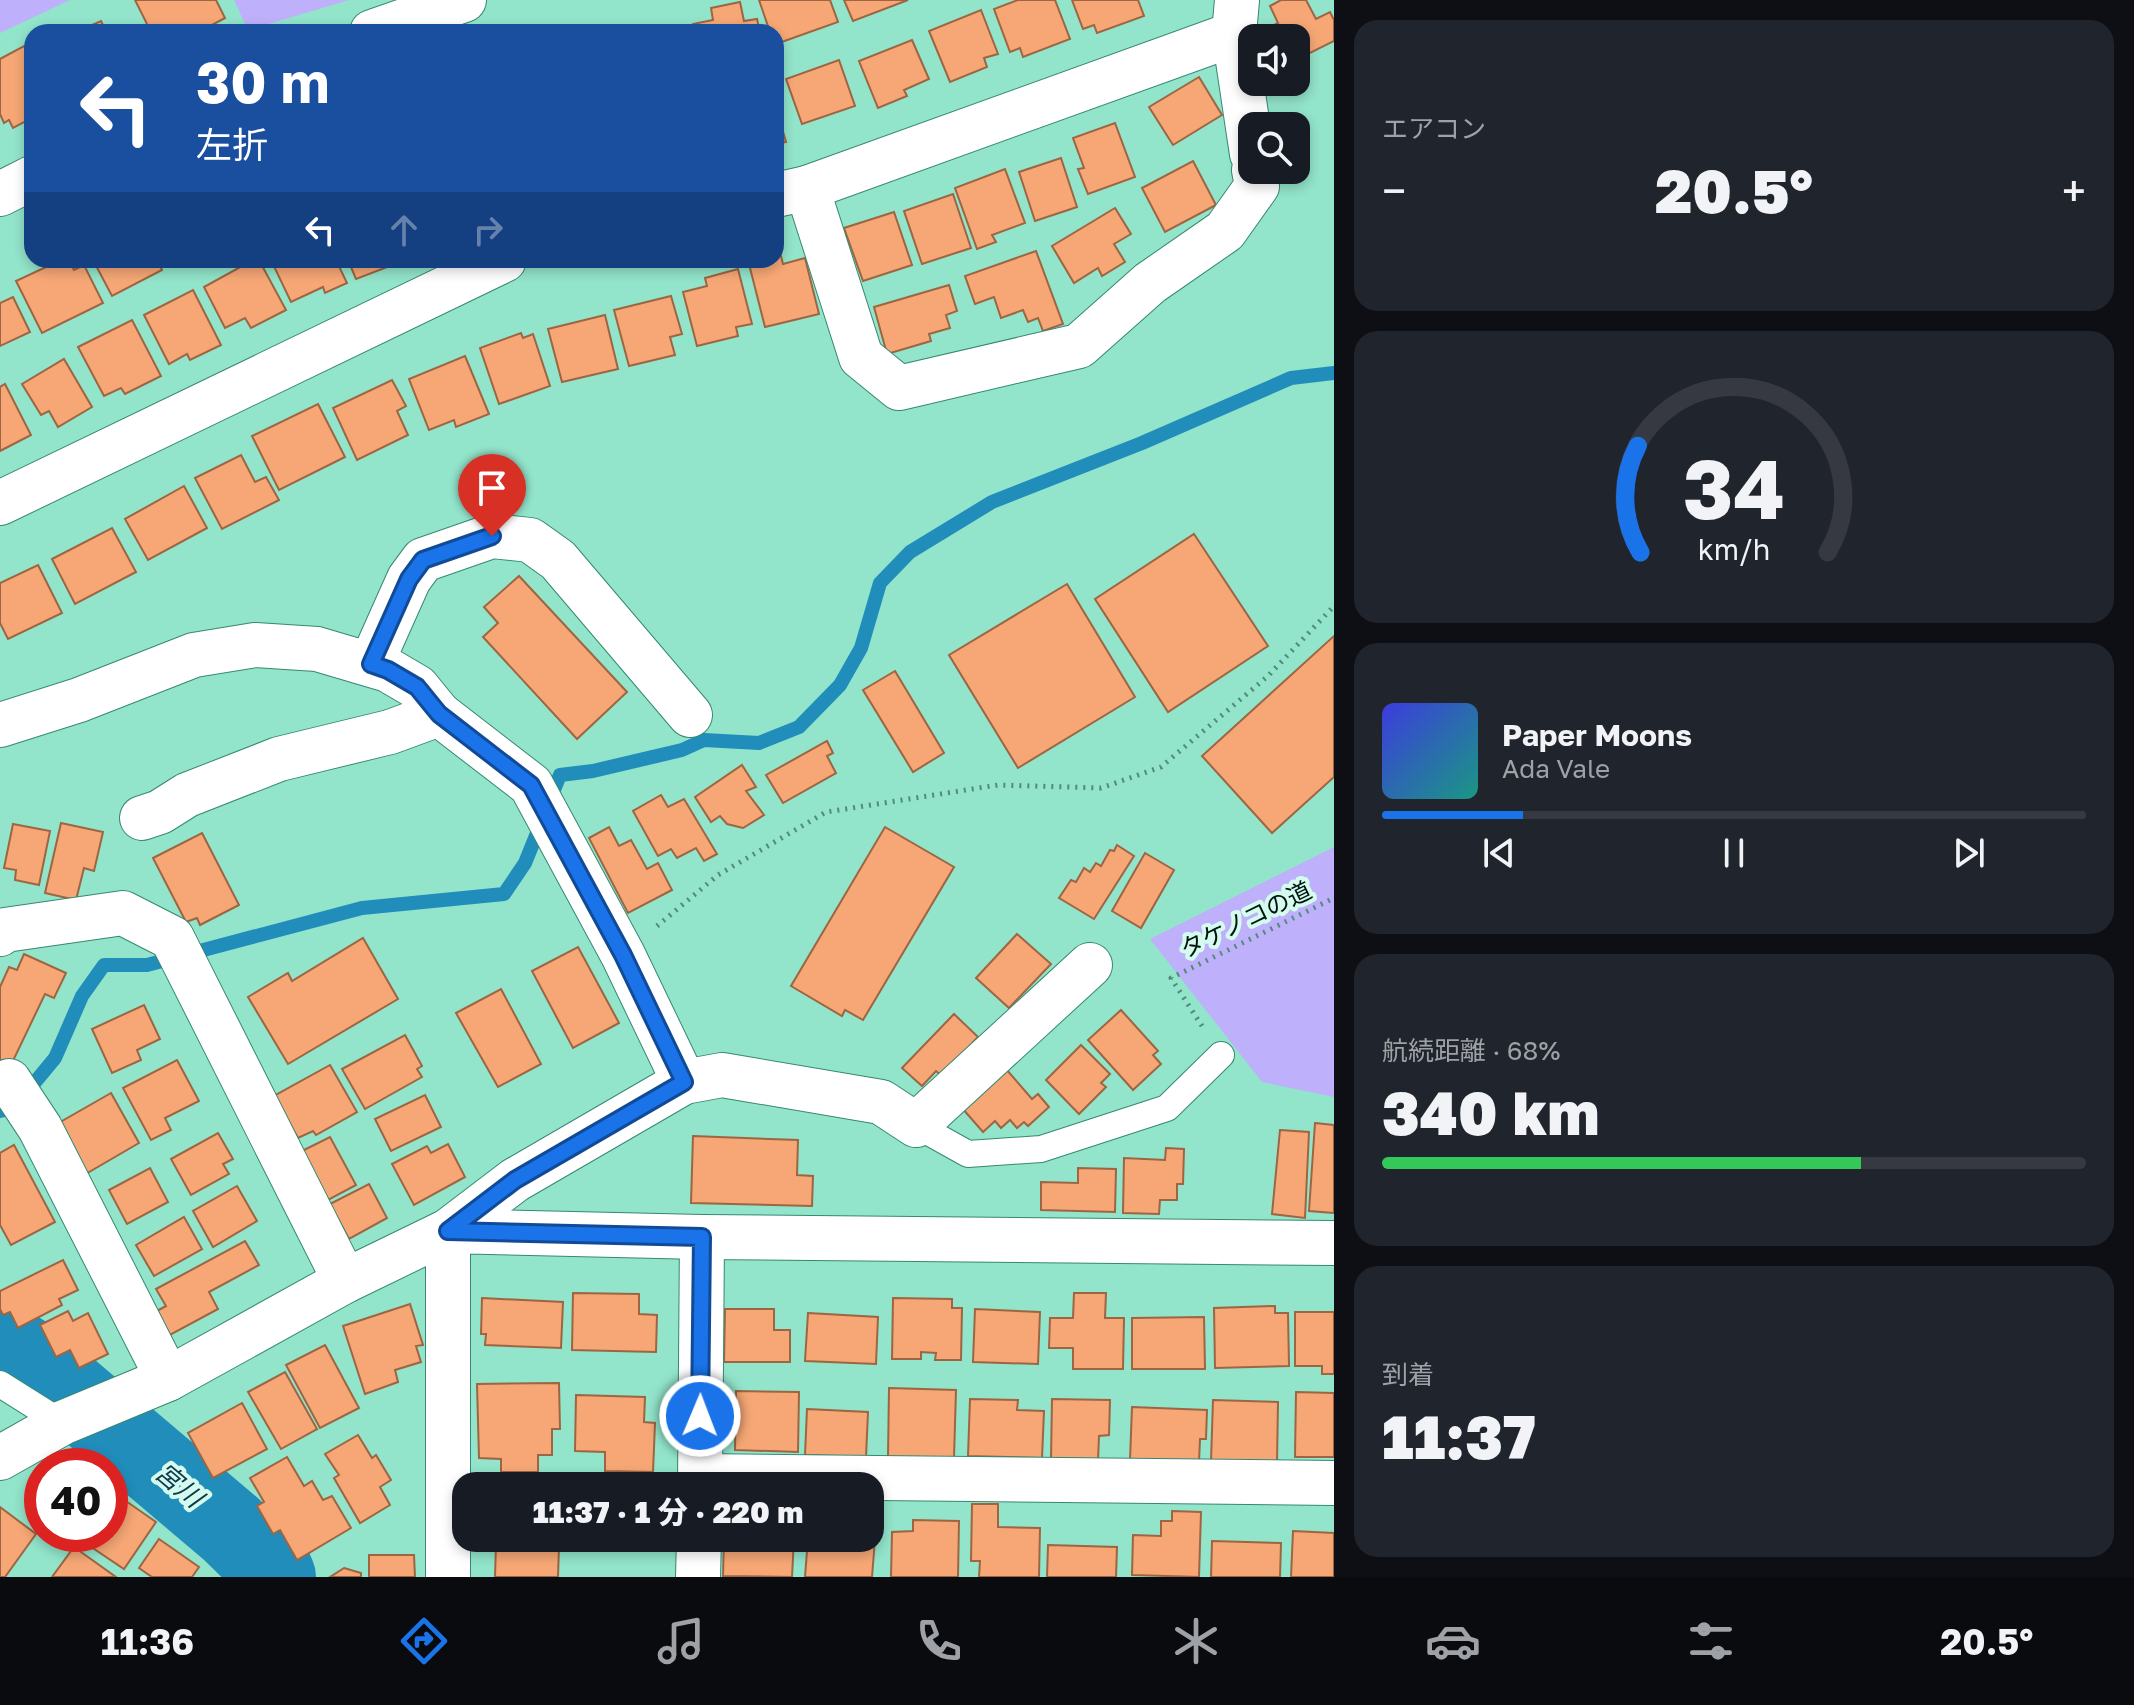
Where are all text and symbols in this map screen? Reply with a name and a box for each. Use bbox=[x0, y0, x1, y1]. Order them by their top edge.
map controls bbox=[1238, 24, 1310, 184]
button: sound bbox=[1238, 24, 1310, 96]
text: 30 m bbox=[196, 48, 330, 115]
icon: left bbox=[64, 56, 168, 160]
button: search bbox=[1238, 112, 1310, 184]
text: エアコン bbox=[1382, 113, 1486, 144]
text: 左折 bbox=[196, 123, 268, 166]
text: 20.5° bbox=[1655, 154, 1813, 226]
text: − bbox=[1382, 164, 1406, 217]
text: + bbox=[2062, 164, 2086, 217]
icon: left bbox=[298, 208, 342, 252]
icon: ahead bbox=[382, 208, 426, 252]
icon: right bbox=[466, 208, 510, 252]
text: 34 bbox=[1683, 437, 1785, 537]
pin bbox=[458, 454, 526, 536]
icon: arrive bbox=[470, 466, 514, 510]
text: km/h bbox=[1698, 532, 1770, 566]
text: Paper Moons bbox=[1502, 717, 1692, 753]
text: Ada Vale bbox=[1502, 753, 1610, 784]
icon: previous bbox=[1477, 831, 1521, 875]
icon: pause bbox=[1712, 831, 1756, 875]
icon: next bbox=[1947, 831, 1991, 875]
street label: タケノコの道 bbox=[1175, 874, 1316, 963]
text: 航続距離 · 68% bbox=[1382, 1035, 1560, 1066]
text: 340 km bbox=[1382, 1076, 1599, 1148]
text: 到着 bbox=[1382, 1359, 1434, 1390]
position arrow bbox=[658, 1374, 742, 1458]
text: 11:37 bbox=[1382, 1400, 1536, 1472]
speed limit sign: 40 bbox=[24, 1448, 128, 1552]
water label: 宮川 bbox=[149, 1456, 211, 1515]
text: 11:37 · 1 分 · 220 m bbox=[533, 1494, 803, 1530]
icon: directions bbox=[396, 1613, 452, 1669]
icon: music bbox=[653, 1613, 709, 1669]
icon: phone bbox=[911, 1613, 967, 1669]
icon: climate bbox=[1168, 1613, 1224, 1669]
icon: car bbox=[1425, 1613, 1481, 1669]
icon: filters bbox=[1683, 1613, 1739, 1669]
text: 11:36 bbox=[101, 1620, 194, 1663]
text: 20.5° bbox=[1940, 1620, 2033, 1663]

